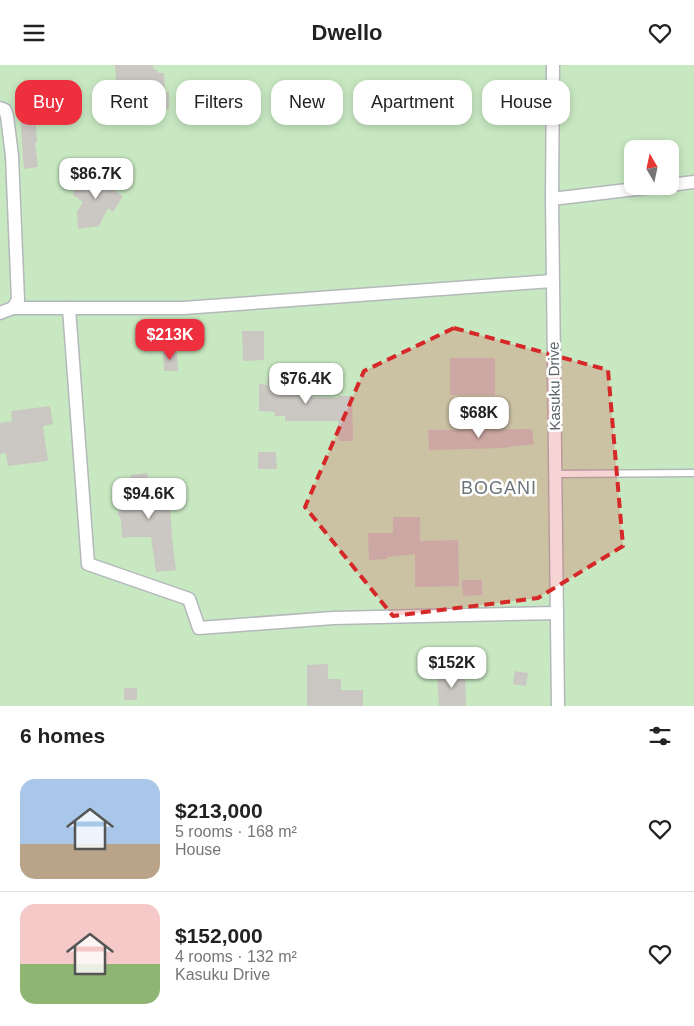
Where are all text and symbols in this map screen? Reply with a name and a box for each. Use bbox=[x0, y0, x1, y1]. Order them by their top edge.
icon: menu bbox=[20, 19, 48, 47]
icon: heart bbox=[646, 19, 674, 47]
text: Dwello bbox=[312, 20, 382, 45]
chip: Buy bbox=[15, 80, 82, 125]
chip: Rent bbox=[92, 80, 166, 125]
chip: Filters bbox=[176, 80, 261, 125]
chip: New bbox=[271, 80, 343, 125]
chip: Apartment bbox=[353, 80, 472, 125]
chip: House bbox=[482, 80, 570, 125]
north arrow bbox=[624, 140, 679, 195]
map controls bbox=[624, 140, 679, 195]
pin: $86.7K bbox=[55, 157, 137, 200]
text: $86.7K bbox=[70, 165, 122, 182]
pin: $213K bbox=[135, 319, 205, 361]
text: $213K bbox=[146, 326, 194, 343]
street label: Kasuku Drive bbox=[545, 341, 563, 431]
pin: $76.4K bbox=[265, 363, 347, 405]
text: $76.4K bbox=[280, 370, 332, 387]
pin: $68K bbox=[449, 397, 509, 439]
text: $68K bbox=[460, 404, 498, 421]
pin: $94.6K bbox=[108, 477, 190, 520]
district label: BOGANI bbox=[461, 478, 537, 498]
text: $94.6K bbox=[123, 485, 175, 502]
pin: $152K bbox=[417, 647, 487, 689]
text: $152K bbox=[428, 654, 476, 671]
icon: filters bbox=[646, 722, 674, 750]
text: 6 homes bbox=[20, 724, 105, 747]
icon: home bbox=[60, 799, 120, 859]
text: $213,000 bbox=[175, 799, 263, 822]
icon: heart bbox=[646, 815, 674, 843]
text: 5 rooms · 168 m² bbox=[175, 823, 297, 840]
text: House bbox=[175, 841, 221, 858]
icon: home bbox=[60, 924, 120, 984]
text: $152,000 bbox=[175, 924, 263, 947]
icon: heart bbox=[646, 940, 674, 968]
text: 4 rooms · 132 m² bbox=[175, 948, 297, 965]
text: Kasuku Drive bbox=[175, 966, 270, 983]

